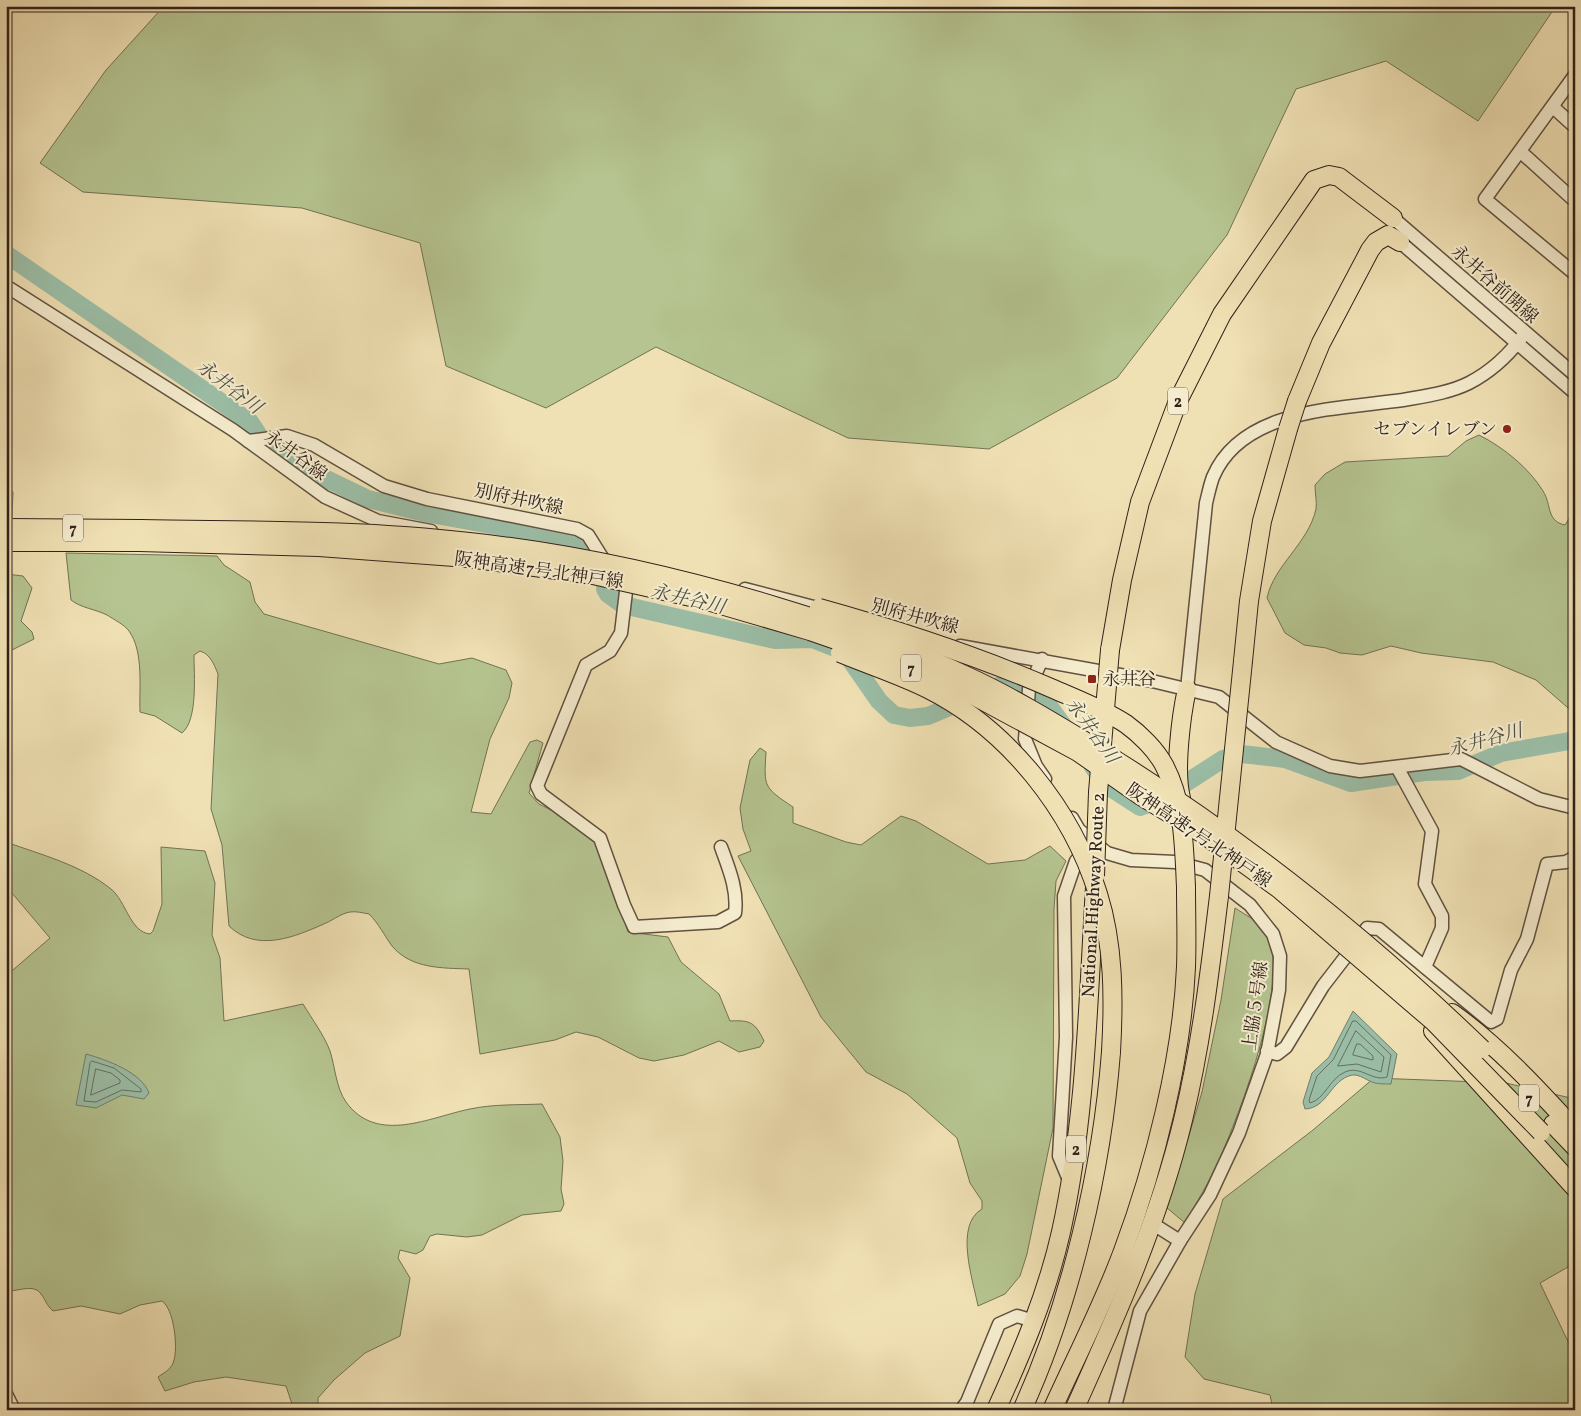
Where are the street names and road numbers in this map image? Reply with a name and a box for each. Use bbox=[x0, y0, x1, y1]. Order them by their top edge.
street label: 永井谷前開線 bbox=[1445, 240, 1543, 330]
road number: 2 bbox=[1168, 388, 1188, 414]
street label: 永井谷線 bbox=[259, 425, 332, 487]
street label: 別府井吹線 bbox=[472, 479, 565, 522]
road number: 7 bbox=[63, 514, 83, 542]
street label: 阪神高速7号北神戸線 bbox=[453, 547, 625, 596]
street label: 別府井吹線 bbox=[868, 594, 961, 641]
road number: 7 bbox=[901, 654, 921, 681]
street label: 阪神高速7号北神戸線 bbox=[1120, 778, 1276, 894]
street label: National Highway Route 2 bbox=[1077, 792, 1112, 998]
street label: 上脇５号線 bbox=[1238, 960, 1275, 1053]
road number: 7 bbox=[1519, 1084, 1539, 1112]
road number: 2 bbox=[1066, 1136, 1086, 1162]

